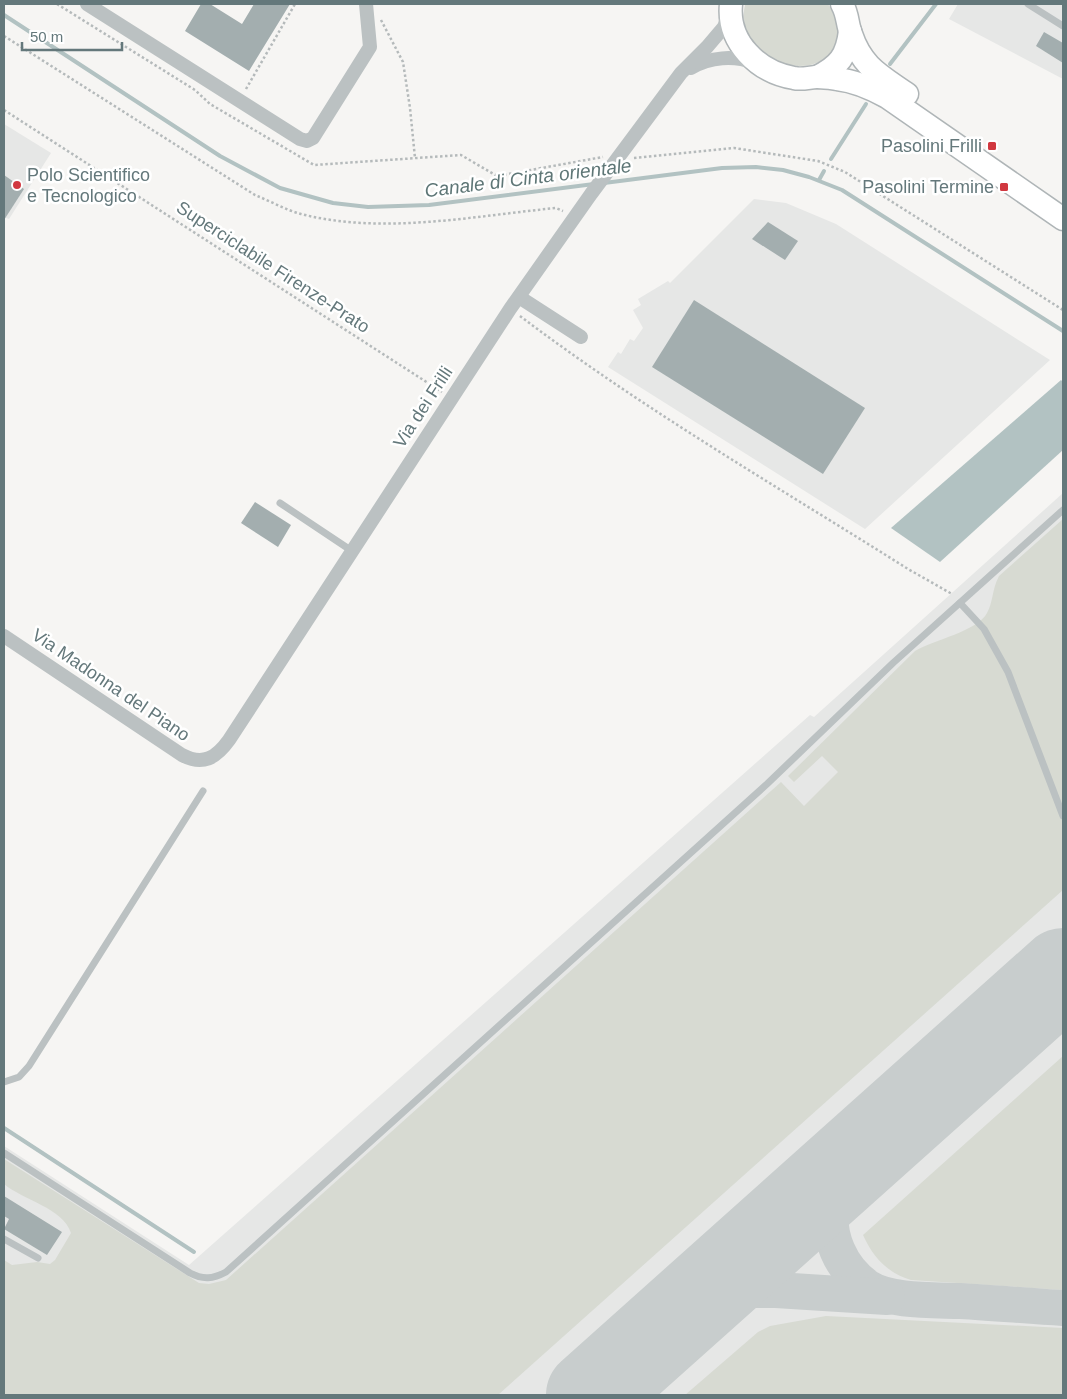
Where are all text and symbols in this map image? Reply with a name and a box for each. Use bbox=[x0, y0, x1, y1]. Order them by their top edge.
scale bar bbox=[22, 20, 122, 52]
text: 50 m bbox=[30, 28, 63, 45]
place label: Pasolini Frilli bbox=[881, 136, 982, 156]
marker: Pasolini Frilli bbox=[986, 140, 998, 152]
water label: Canale di Cinta orientale bbox=[423, 155, 633, 201]
place label: Polo Scientifico e Tecnologico bbox=[27, 165, 150, 206]
place label: Pasolini Termine bbox=[862, 177, 994, 197]
marker: Polo Scientifico e Tecnologico bbox=[11, 179, 23, 191]
marker: Pasolini Termine bbox=[998, 181, 1010, 193]
street label: Superciclabile Firenze-Prato bbox=[173, 197, 373, 337]
street label: Via dei Frilli bbox=[389, 363, 457, 451]
street label: Via Madonna del Piano bbox=[28, 625, 194, 745]

